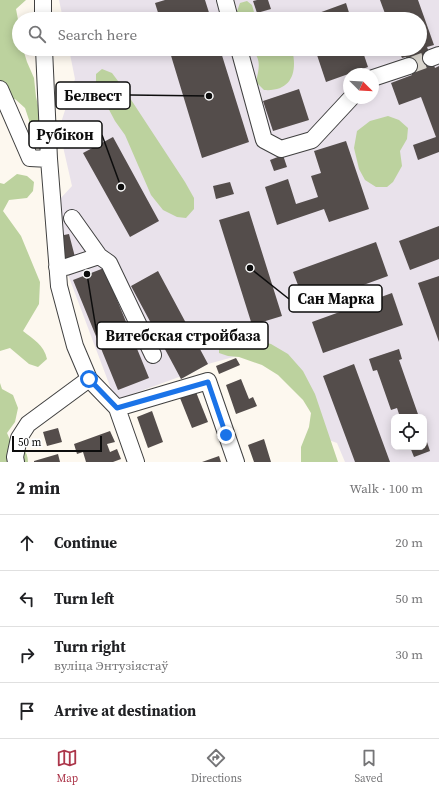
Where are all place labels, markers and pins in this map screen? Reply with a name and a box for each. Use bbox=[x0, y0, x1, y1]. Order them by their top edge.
callout: Белвест bbox=[56, 82, 130, 109]
callout: Рубікон bbox=[29, 121, 102, 148]
callout: Сан Марка bbox=[289, 285, 382, 312]
callout: Витебская стройбаза bbox=[97, 322, 268, 349]

